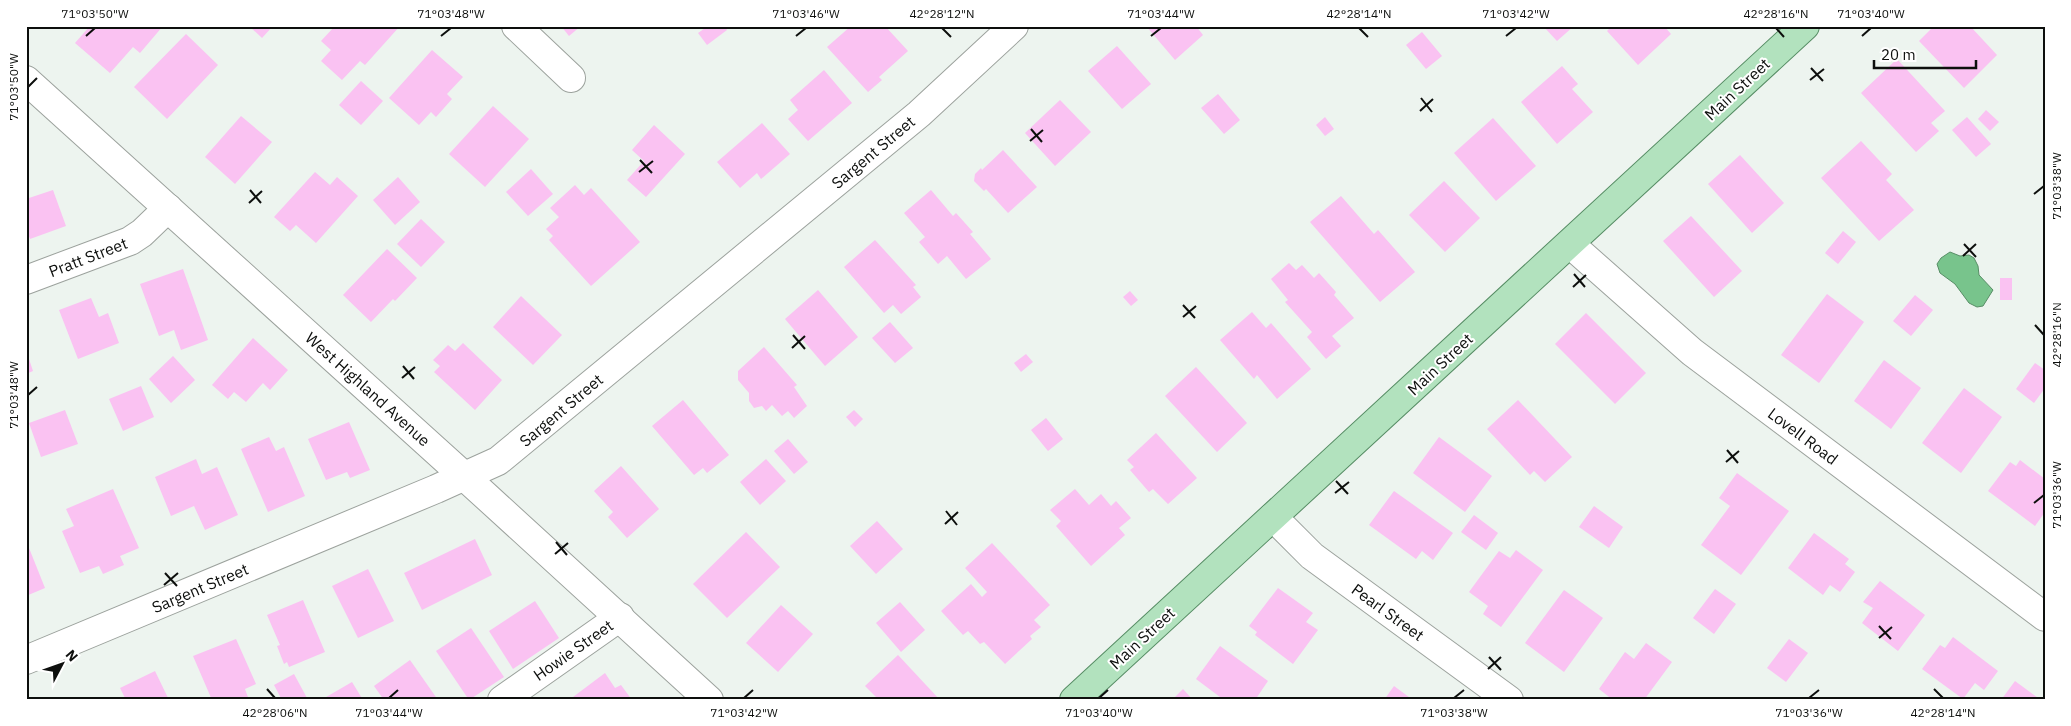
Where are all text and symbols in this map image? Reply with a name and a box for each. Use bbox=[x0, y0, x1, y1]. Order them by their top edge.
text: 71°03'50"W bbox=[61, 6, 129, 21]
text: 71°03'48"W bbox=[417, 6, 485, 21]
text: 71°03'46"W bbox=[772, 6, 840, 21]
text: 42°28'12"N bbox=[909, 6, 975, 21]
text: 71°03'44"W bbox=[1127, 6, 1195, 21]
text: 42°28'14"N bbox=[1326, 6, 1392, 21]
text: 71°03'42"W bbox=[1482, 6, 1550, 21]
text: 42°28'16"N bbox=[1743, 6, 1809, 21]
text: 71°03'40"W bbox=[1837, 6, 1905, 21]
scale bar bbox=[1874, 38, 1976, 70]
text: 20 m bbox=[1881, 45, 1916, 64]
text: 71°03'50"W bbox=[6, 53, 21, 121]
street label: Main Street bbox=[1700, 54, 1774, 124]
street label: Sargent Street bbox=[827, 111, 919, 193]
text: 71°03'38"W bbox=[2049, 152, 2064, 220]
street label: Pratt Street bbox=[46, 233, 130, 281]
text: 42°28'16"N bbox=[2049, 302, 2064, 368]
street label: West Highland Avenue bbox=[301, 328, 435, 451]
street label: Main Street bbox=[1403, 329, 1477, 399]
text: 71°03'48"W bbox=[6, 361, 21, 429]
street label: Sargent Street bbox=[515, 369, 607, 451]
street label: Lovell Road bbox=[1764, 403, 1842, 469]
text: 71°03'36"W bbox=[2049, 461, 2064, 529]
street label: Sargent Street bbox=[149, 559, 251, 617]
street label: Pearl Street bbox=[1348, 579, 1428, 645]
street label: Main Street bbox=[1105, 603, 1179, 673]
street label: Howie Street bbox=[529, 615, 617, 685]
north arrow bbox=[38, 638, 88, 688]
text: N bbox=[62, 646, 82, 665]
text: 42°28'06"N bbox=[242, 705, 308, 720]
text: 71°03'44"W bbox=[355, 705, 423, 720]
text: 71°03'42"W bbox=[710, 705, 778, 720]
text: 71°03'40"W bbox=[1065, 705, 1133, 720]
text: 71°03'38"W bbox=[1420, 705, 1488, 720]
text: 71°03'36"W bbox=[1775, 705, 1843, 720]
text: 42°28'14"N bbox=[1910, 705, 1976, 720]

